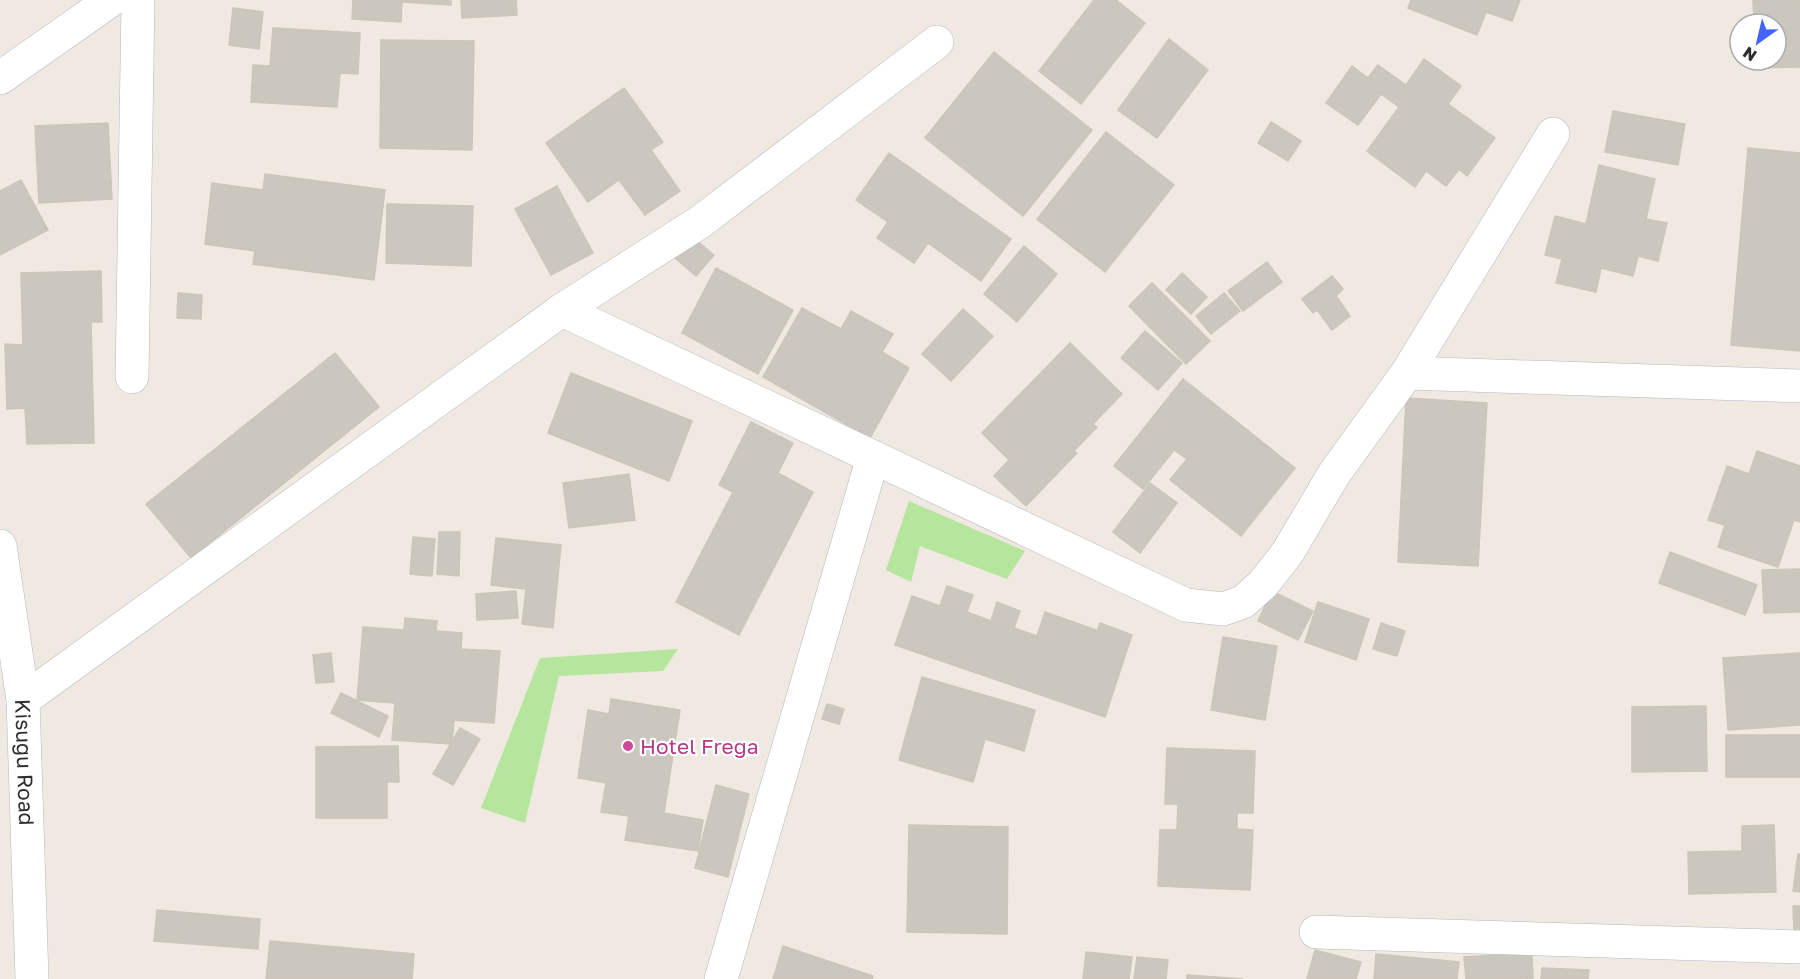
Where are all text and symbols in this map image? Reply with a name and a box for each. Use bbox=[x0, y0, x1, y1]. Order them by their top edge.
north arrow bbox=[1728, 12, 1788, 72]
text: N bbox=[1739, 43, 1760, 66]
street label: Kisugu Road bbox=[10, 699, 40, 826]
place label: Hotel Frega bbox=[640, 733, 759, 759]
marker: Hotel Frega bbox=[621, 739, 635, 753]

